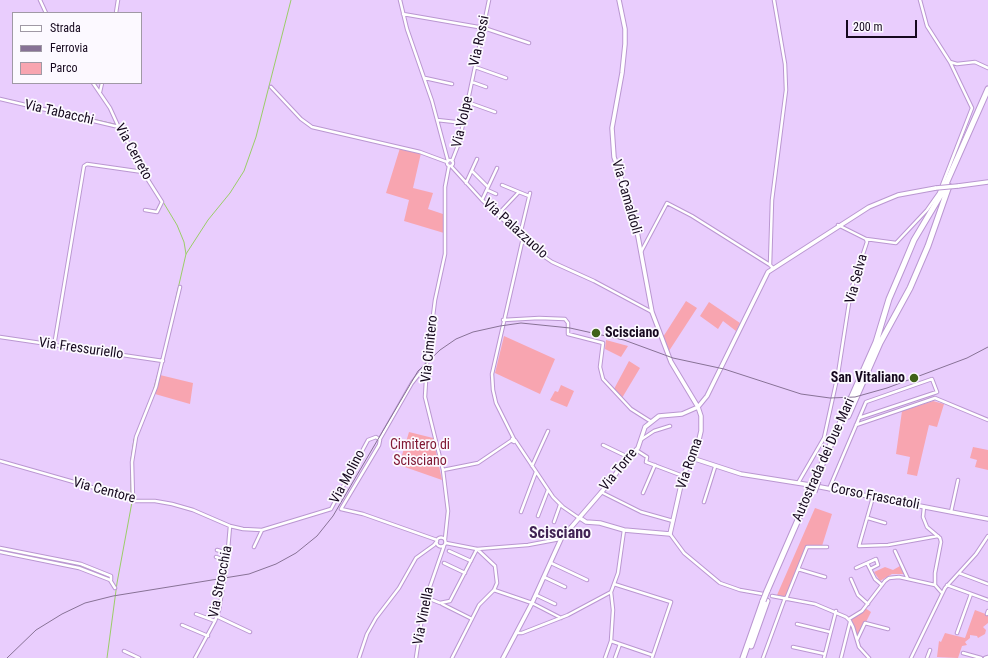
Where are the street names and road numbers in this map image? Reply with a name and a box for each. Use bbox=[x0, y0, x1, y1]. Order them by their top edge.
street label: Via Rossi bbox=[466, 14, 494, 68]
street label: Via Volpe bbox=[449, 95, 477, 149]
street label: Via Tabacchi bbox=[23, 97, 95, 129]
street label: Via Cerreto bbox=[111, 121, 155, 183]
street label: Via Camaldoli bbox=[607, 158, 645, 236]
street label: Via Palazzuolo bbox=[479, 195, 551, 263]
street label: Via Selva bbox=[842, 252, 872, 306]
street label: Via Cimitero bbox=[418, 314, 442, 384]
street label: Via Fressuriello bbox=[38, 335, 124, 363]
street label: Autostrada dei Due Mari bbox=[789, 396, 859, 524]
street label: Via Roma bbox=[673, 436, 707, 492]
street label: Via Torre bbox=[597, 445, 641, 495]
street label: Via Molino bbox=[327, 447, 369, 507]
street label: Via Centore bbox=[71, 475, 137, 507]
street label: Corso Frascatoli bbox=[829, 480, 921, 514]
street label: Via Strocchia bbox=[206, 544, 236, 620]
street label: Via Vinella bbox=[410, 586, 438, 646]

